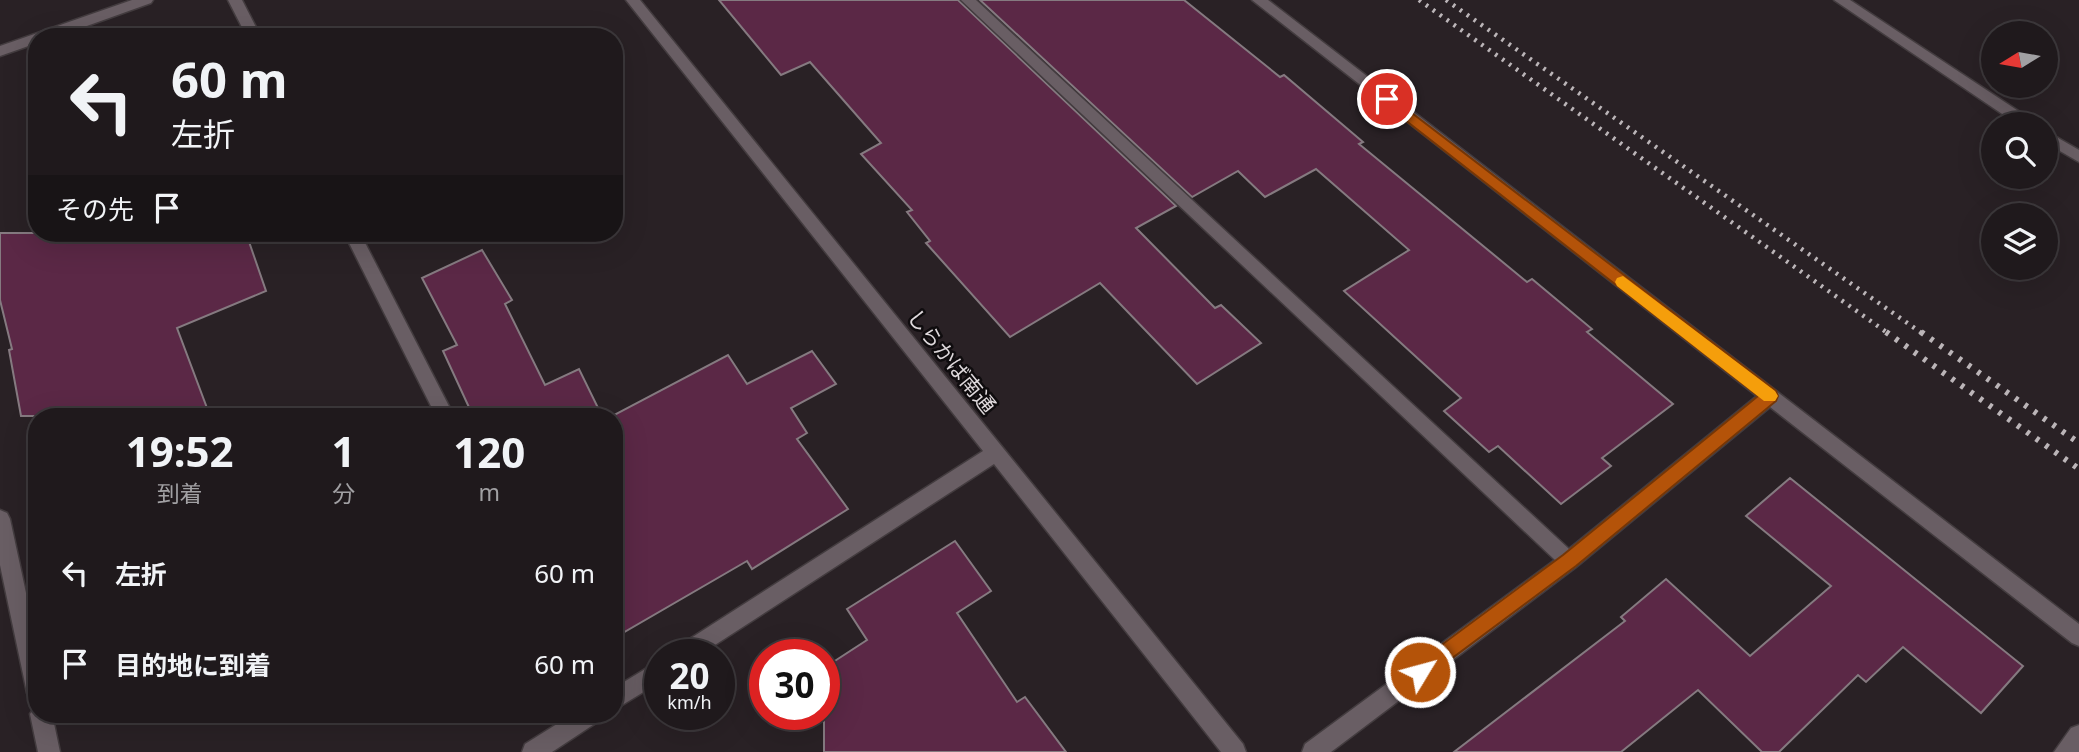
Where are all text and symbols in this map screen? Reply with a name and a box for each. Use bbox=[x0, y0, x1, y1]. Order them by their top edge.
north arrow bbox=[1981, 21, 2058, 98]
map controls bbox=[1981, 21, 2058, 280]
text: 60 m bbox=[171, 46, 288, 112]
icon: left bbox=[56, 56, 147, 147]
pin bbox=[1357, 69, 1417, 129]
icon: arrive bbox=[1368, 80, 1406, 118]
text: 左折 bbox=[171, 112, 235, 155]
button: search bbox=[1981, 112, 2058, 189]
icon: arrive bbox=[148, 189, 186, 227]
text: その先 bbox=[56, 191, 134, 227]
button: layers bbox=[1981, 203, 2058, 280]
street label: しらかば南通 bbox=[901, 303, 1003, 419]
text: 19:52 bbox=[126, 422, 234, 479]
text: 1 bbox=[331, 422, 355, 479]
text: 120 bbox=[453, 423, 525, 480]
text: m bbox=[478, 476, 500, 508]
text: 到着 bbox=[157, 477, 203, 509]
text: 分 bbox=[332, 477, 355, 509]
icon: left bbox=[56, 554, 94, 592]
text: 60 m bbox=[534, 555, 595, 591]
text: 左折 bbox=[115, 556, 167, 592]
position arrow bbox=[1383, 635, 1457, 709]
speed limit sign: 30 bbox=[749, 639, 840, 730]
icon: arrive bbox=[56, 645, 94, 683]
text: 60 m bbox=[534, 646, 595, 682]
text: 目的地に到着 bbox=[115, 647, 271, 683]
text: 20 bbox=[669, 652, 710, 699]
text: km/h bbox=[667, 690, 712, 714]

